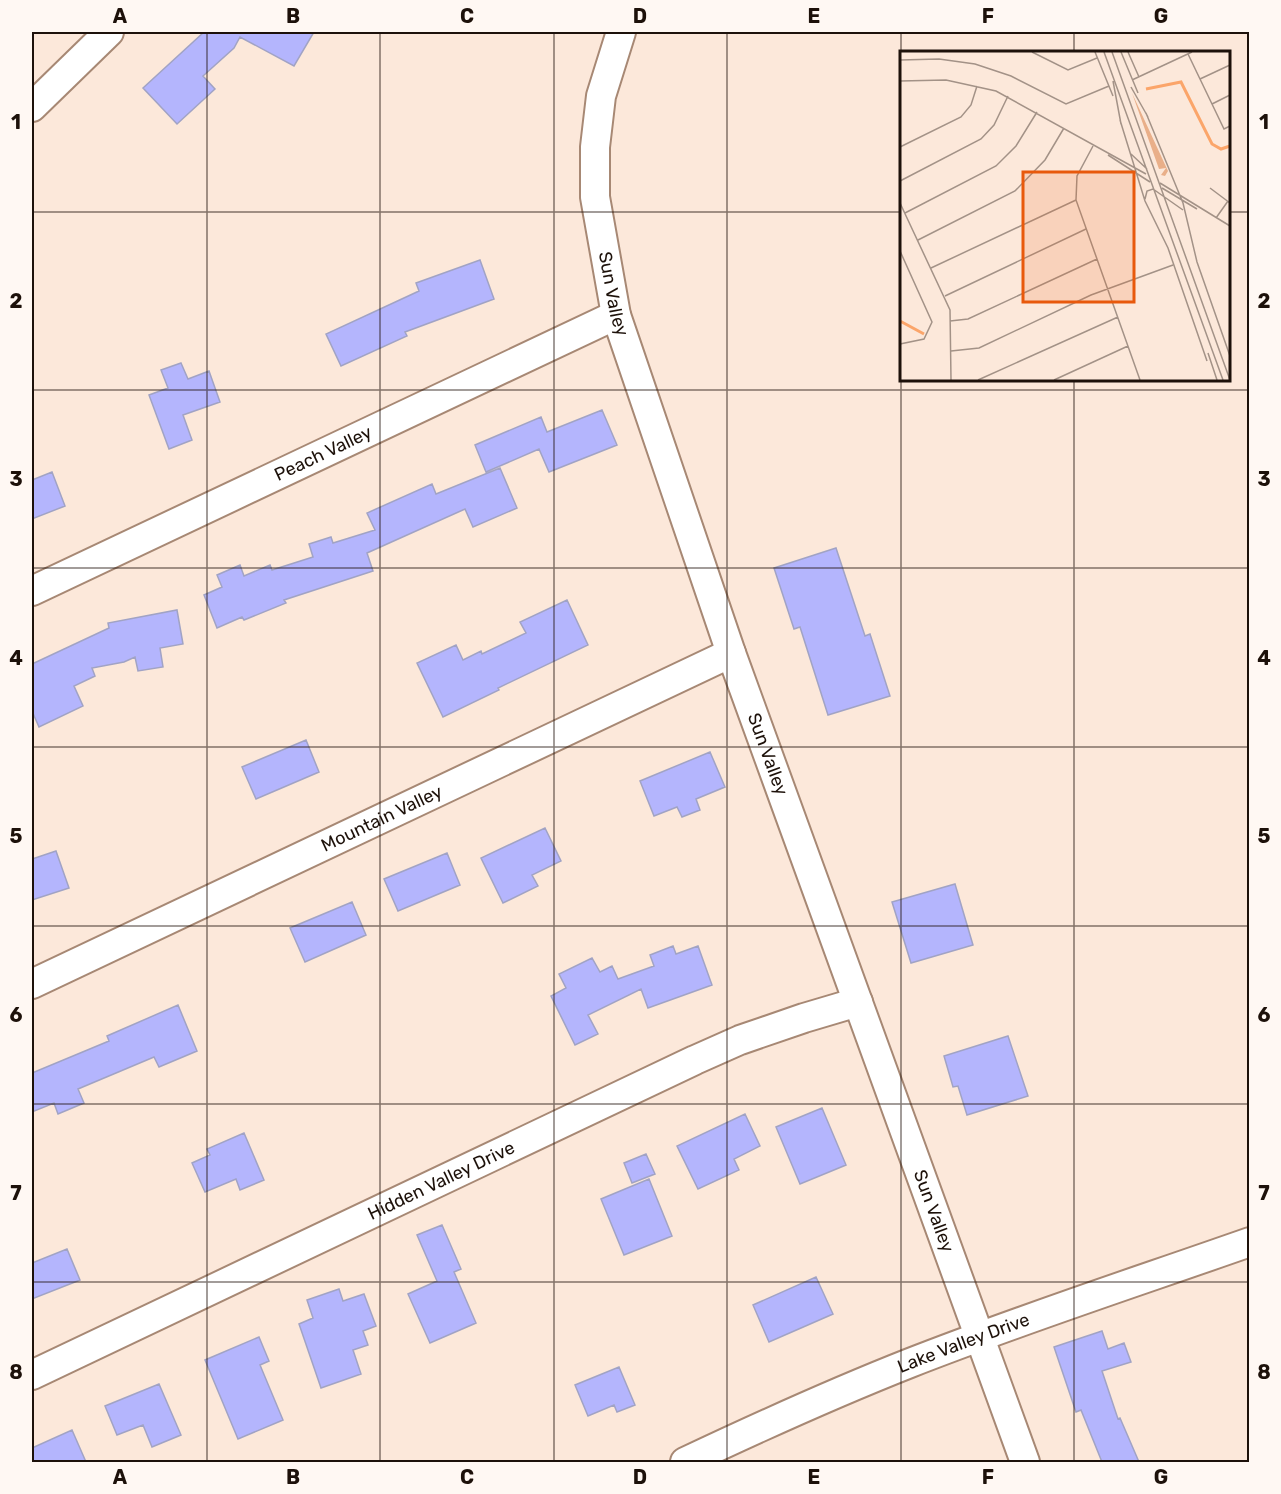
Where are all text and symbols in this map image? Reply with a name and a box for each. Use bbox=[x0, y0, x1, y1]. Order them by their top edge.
text: A bbox=[113, 4, 128, 28]
text: B bbox=[286, 4, 300, 28]
text: C bbox=[460, 4, 474, 28]
text: D bbox=[633, 4, 647, 28]
text: E bbox=[808, 4, 820, 28]
text: F bbox=[982, 4, 994, 28]
text: G bbox=[1154, 4, 1168, 28]
inset map bbox=[900, 51, 1230, 381]
text: 1 bbox=[11, 110, 21, 134]
text: 1 bbox=[1259, 110, 1269, 134]
street label: Sun Valley bbox=[594, 250, 633, 339]
text: 2 bbox=[10, 289, 23, 313]
text: 2 bbox=[1258, 289, 1271, 313]
street label: Peach Valley bbox=[271, 421, 376, 486]
text: 3 bbox=[9, 467, 23, 491]
text: 3 bbox=[1257, 467, 1271, 491]
text: 4 bbox=[9, 646, 23, 670]
text: 4 bbox=[1257, 646, 1271, 670]
street label: Sun Valley bbox=[743, 710, 793, 798]
street label: Mountain Valley bbox=[318, 780, 446, 856]
text: 5 bbox=[10, 824, 23, 848]
text: 5 bbox=[1258, 824, 1271, 848]
text: 6 bbox=[9, 1003, 23, 1027]
text: 6 bbox=[1257, 1003, 1271, 1027]
street label: Hidden Valley Drive bbox=[364, 1136, 518, 1225]
street label: Sun Valley bbox=[909, 1167, 959, 1255]
text: 7 bbox=[10, 1181, 22, 1205]
text: 7 bbox=[1258, 1181, 1270, 1205]
street label: Lake Valley Drive bbox=[894, 1308, 1033, 1378]
text: 8 bbox=[9, 1360, 23, 1384]
text: 8 bbox=[1257, 1360, 1271, 1384]
text: A bbox=[113, 1465, 128, 1489]
text: B bbox=[286, 1465, 300, 1489]
text: C bbox=[460, 1465, 474, 1489]
text: D bbox=[633, 1465, 647, 1489]
text: E bbox=[808, 1465, 820, 1489]
text: F bbox=[982, 1465, 994, 1489]
text: G bbox=[1154, 1465, 1168, 1489]

